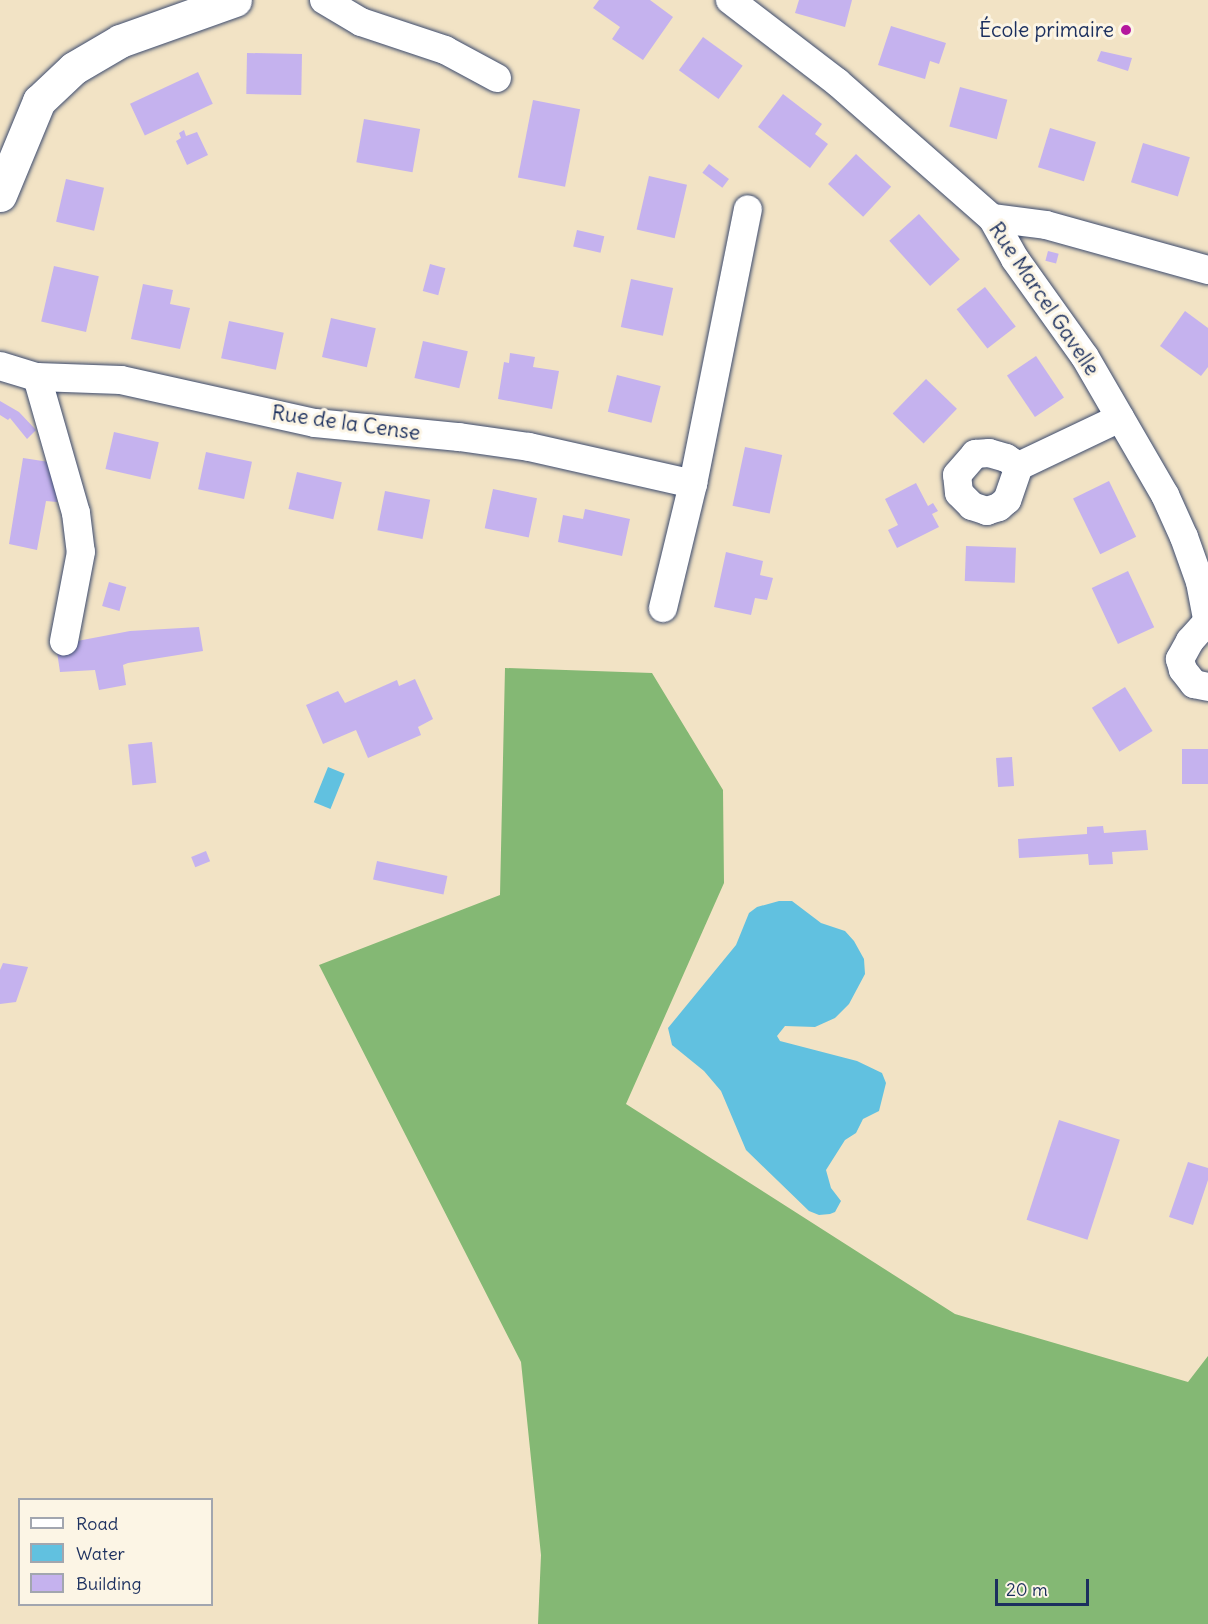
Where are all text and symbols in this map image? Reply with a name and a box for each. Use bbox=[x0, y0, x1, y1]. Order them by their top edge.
place label: École primaire bbox=[979, 17, 1114, 43]
marker: École primaire bbox=[1119, 23, 1133, 37]
street label: Rue Marcel Gavelle bbox=[983, 217, 1105, 381]
street label: Rue de la Cense bbox=[270, 400, 422, 446]
legend bbox=[18, 1498, 213, 1606]
text: Road bbox=[76, 1512, 118, 1535]
text: Water bbox=[76, 1542, 125, 1565]
scale bar bbox=[998, 1567, 1092, 1605]
text: Building bbox=[76, 1572, 141, 1595]
text: 20 m bbox=[1006, 1578, 1048, 1601]

